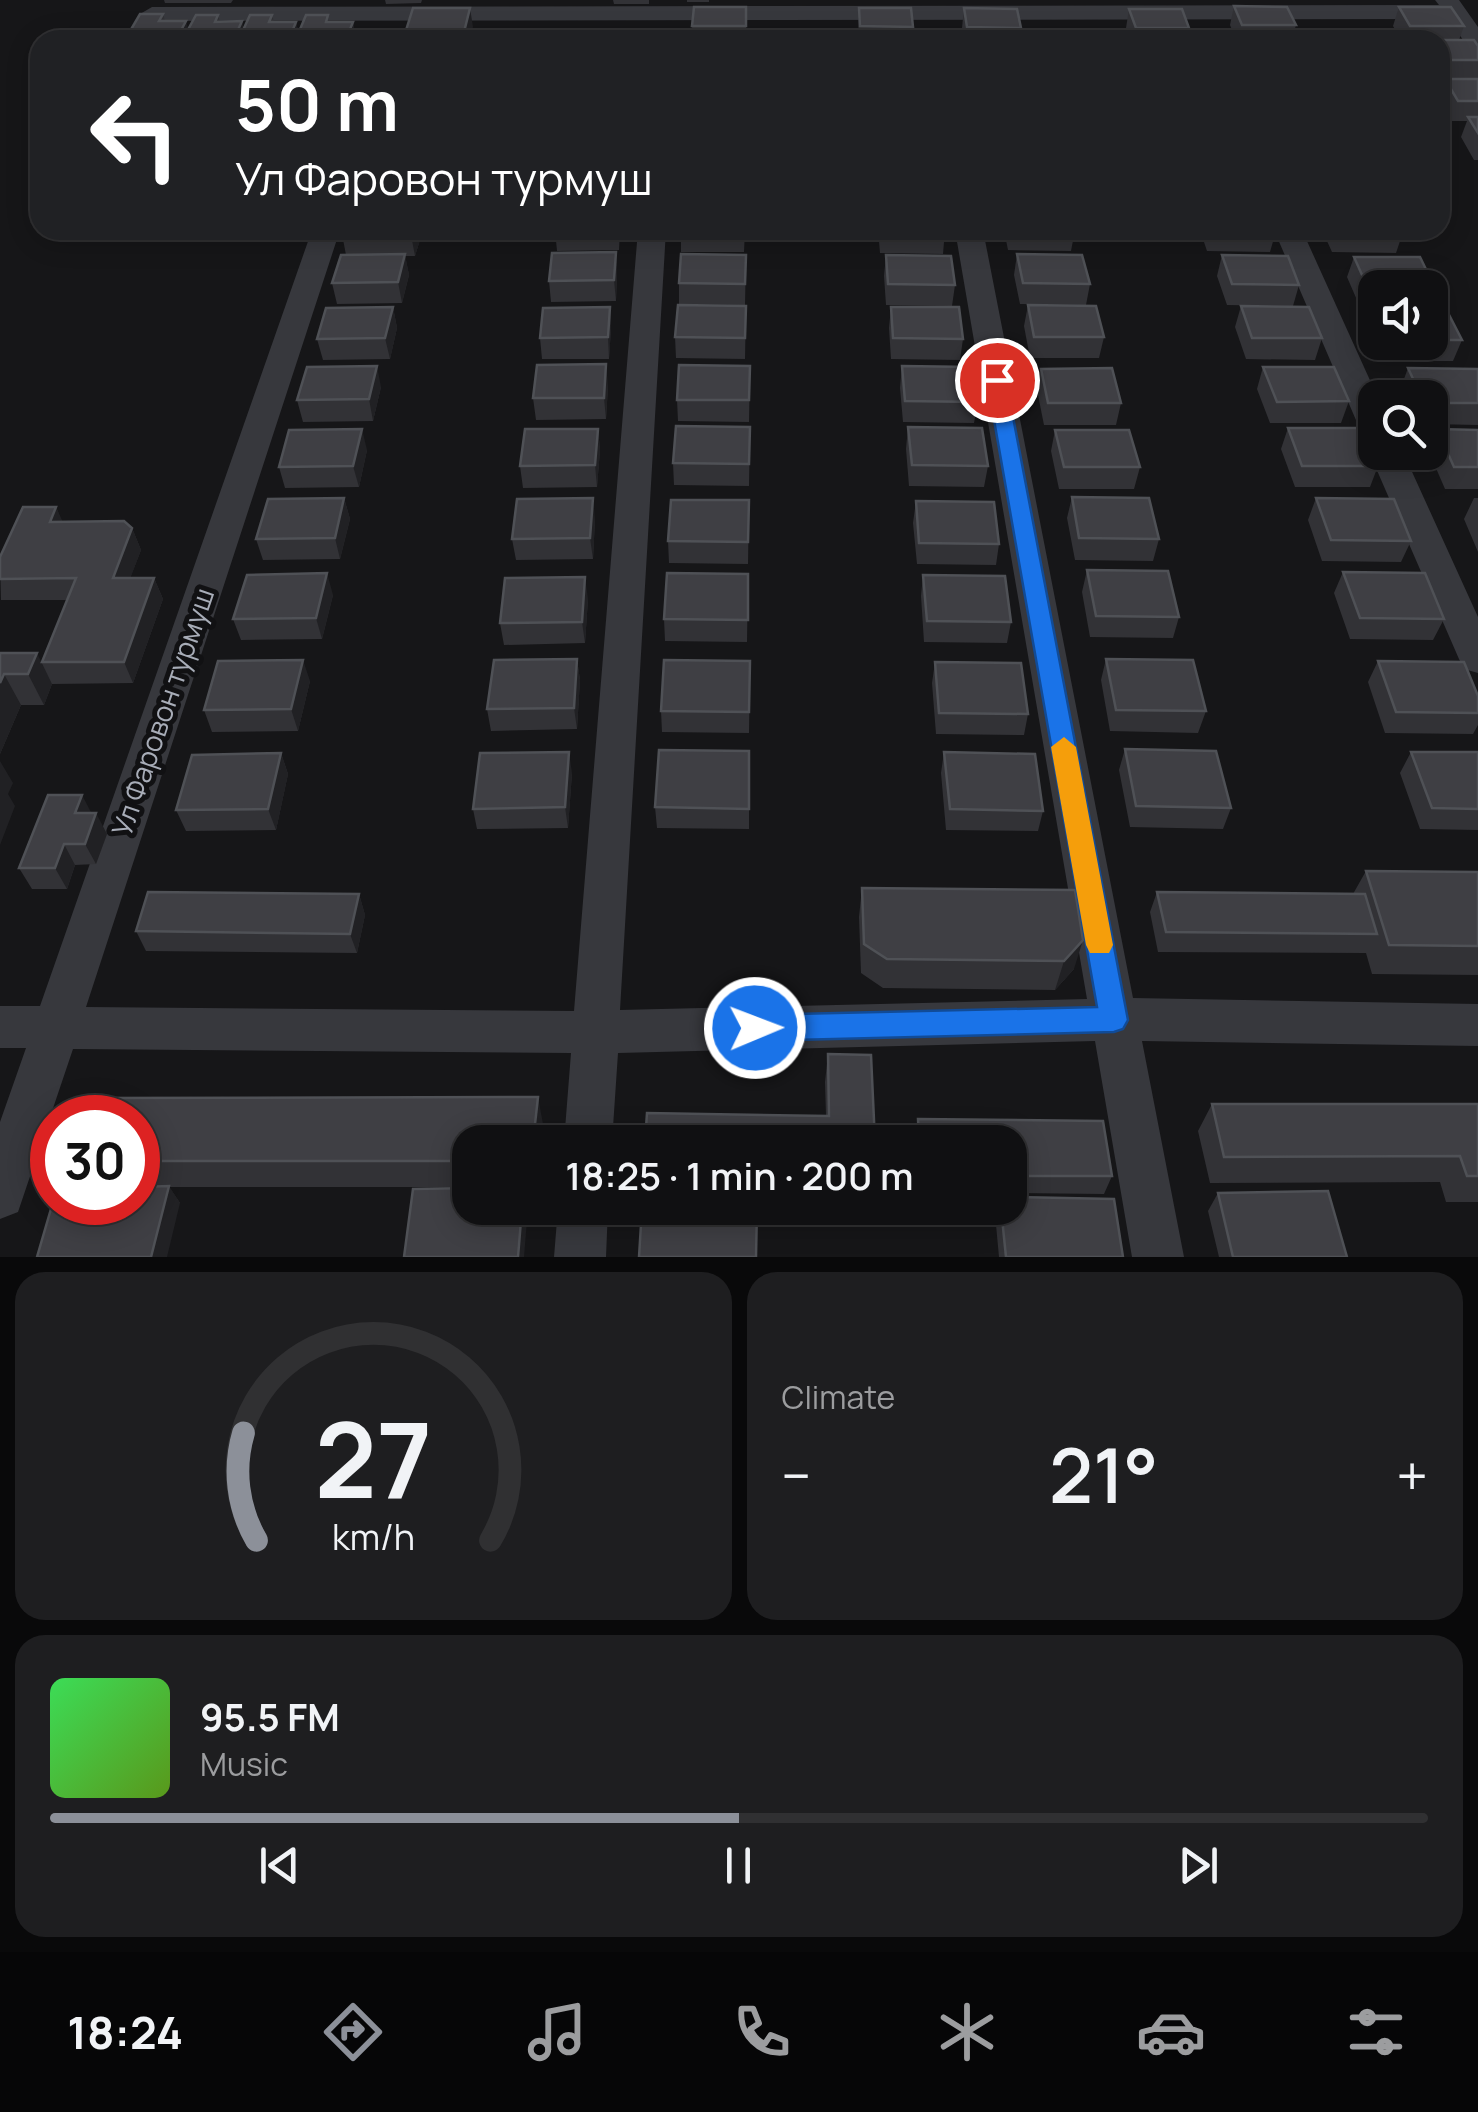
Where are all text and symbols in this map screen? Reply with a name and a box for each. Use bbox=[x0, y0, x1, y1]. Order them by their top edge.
text: 50 m bbox=[235, 56, 399, 152]
icon: left bbox=[70, 70, 200, 200]
text: Ул Фаровон турмуш bbox=[235, 147, 653, 209]
map controls bbox=[1358, 270, 1448, 470]
button: sound bbox=[1358, 270, 1448, 360]
pin bbox=[955, 338, 1040, 423]
icon: arrive bbox=[970, 353, 1025, 408]
button: search bbox=[1358, 380, 1448, 470]
street label: Ул Фаровон турмуш bbox=[102, 583, 222, 841]
position arrow bbox=[703, 976, 807, 1080]
speed limit sign: 30 bbox=[30, 1095, 160, 1225]
text: 18:25 · 1 min · 200 m bbox=[565, 1149, 914, 1201]
text: Climate bbox=[782, 1375, 895, 1419]
text: 27 bbox=[315, 1387, 432, 1529]
text: 21° bbox=[1049, 1423, 1158, 1526]
text: − bbox=[782, 1437, 811, 1513]
text: + bbox=[1396, 1437, 1428, 1513]
text: km/h bbox=[332, 1512, 415, 1561]
text: 95.5 FM bbox=[200, 1690, 340, 1742]
text: Music bbox=[200, 1742, 288, 1786]
icon: previous bbox=[252, 1838, 307, 1893]
icon: pause bbox=[711, 1838, 766, 1893]
icon: next bbox=[1171, 1838, 1226, 1893]
icon: directions bbox=[318, 1997, 388, 2067]
icon: music bbox=[522, 1997, 592, 2067]
icon: phone bbox=[727, 1997, 797, 2067]
icon: climate bbox=[932, 1997, 1002, 2067]
icon: car bbox=[1136, 1997, 1206, 2067]
icon: filters bbox=[1341, 1997, 1411, 2067]
text: 18:24 bbox=[67, 2001, 183, 2063]

